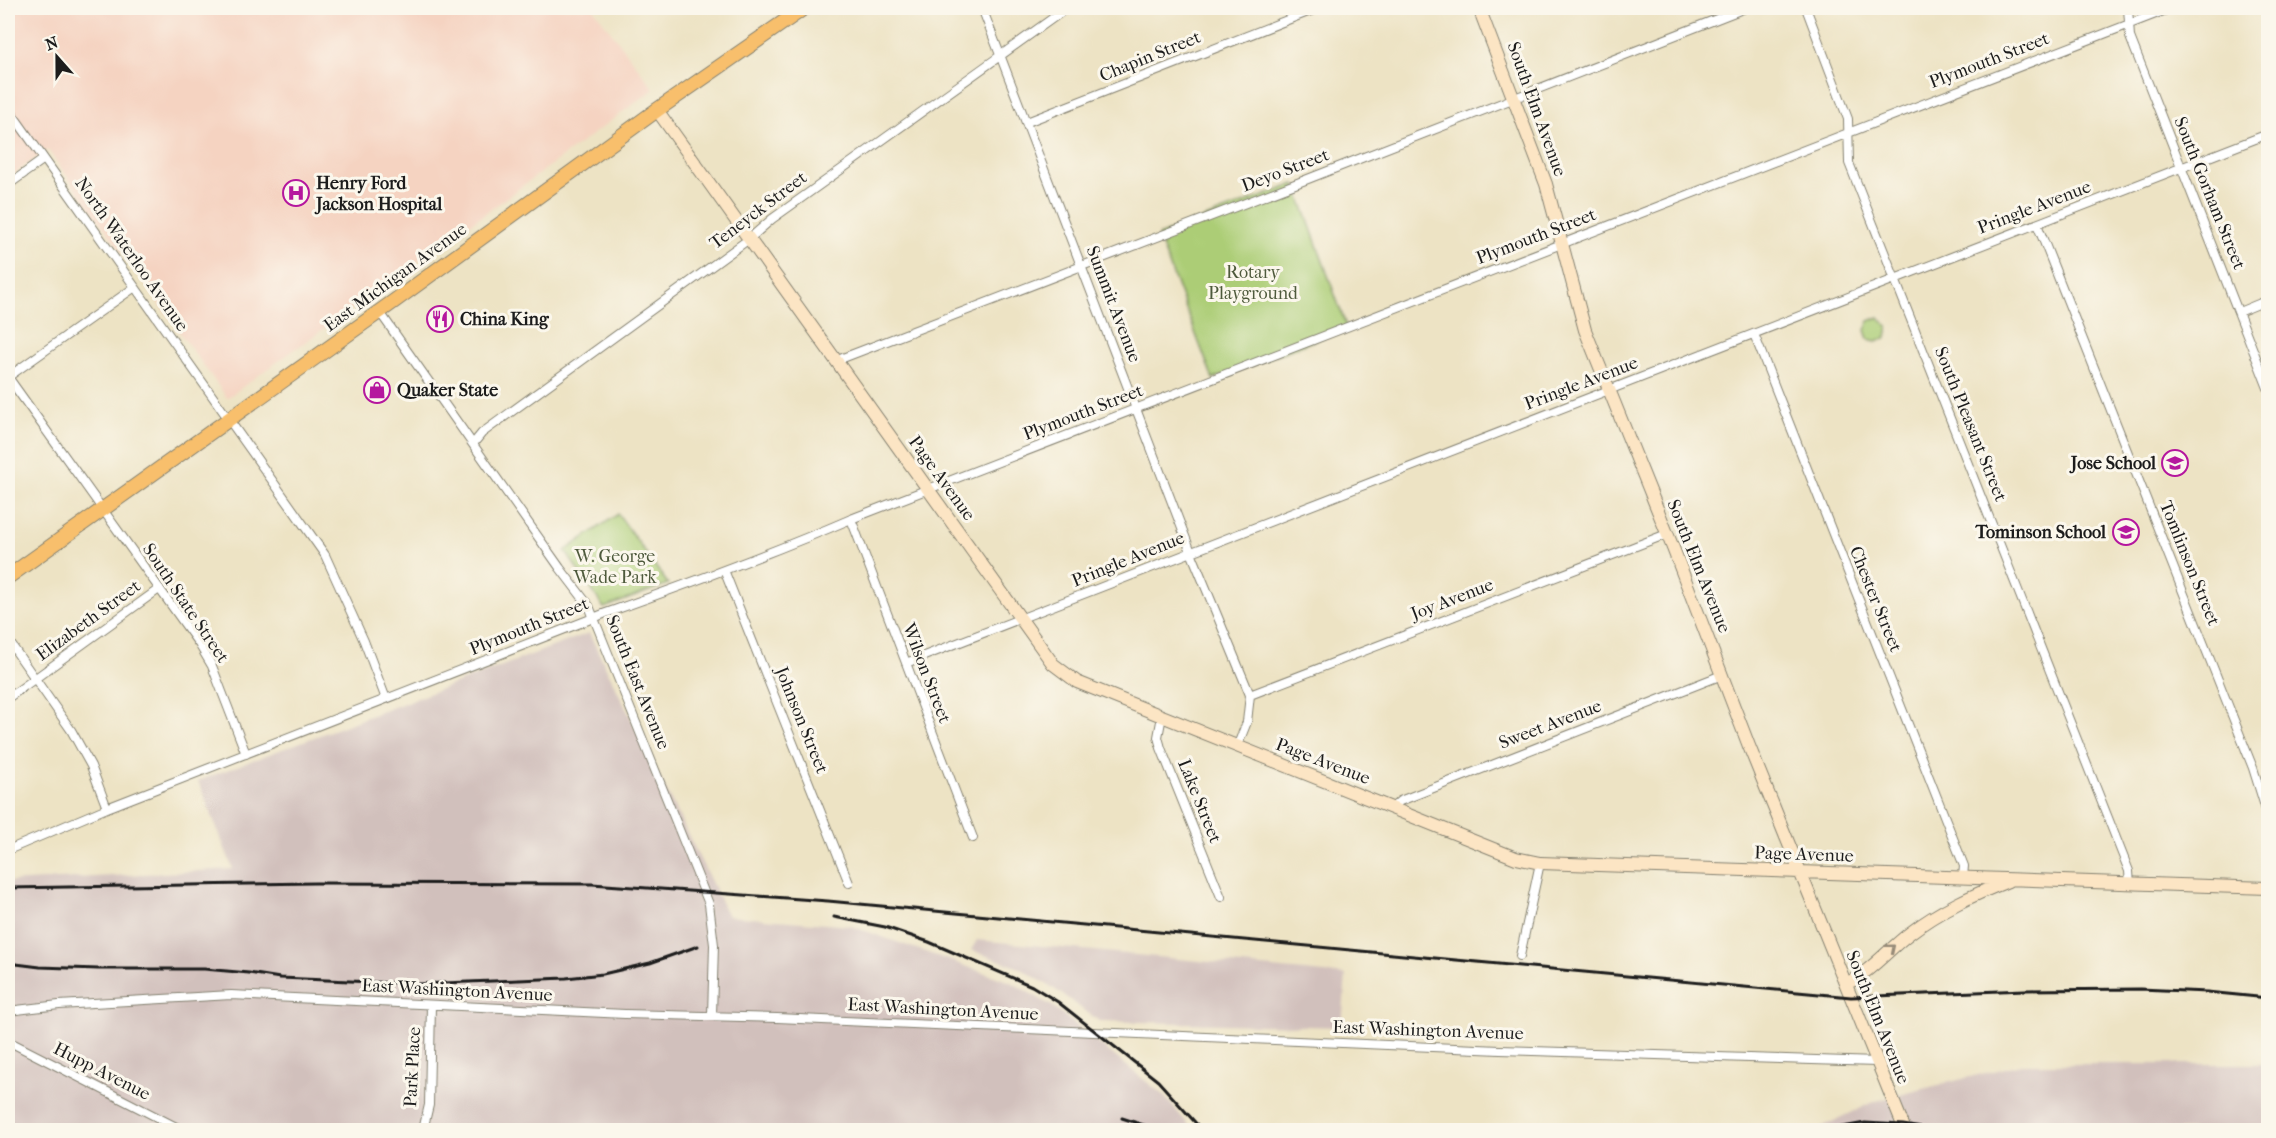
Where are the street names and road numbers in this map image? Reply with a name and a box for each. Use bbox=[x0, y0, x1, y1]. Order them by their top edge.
street label: Chapin Street bbox=[1096, 26, 1204, 86]
street label: Plymouth Street bbox=[1926, 28, 2053, 93]
street label: South Elm Avenue bbox=[1502, 39, 1571, 179]
street label: South Gorham Street bbox=[2169, 114, 2250, 273]
street label: Deyo Street bbox=[1238, 144, 1332, 197]
street label: Teneyck Street bbox=[706, 167, 812, 254]
street label: North Waterloo Avenue bbox=[70, 173, 193, 335]
street label: Pringle Avenue bbox=[1975, 176, 2094, 239]
street label: Plymouth Street bbox=[1473, 204, 1600, 269]
street label: East Michigan Avenue bbox=[320, 218, 471, 336]
street label: Summit Avenue bbox=[1082, 243, 1145, 365]
street label: South Pleasant Street bbox=[1930, 344, 2011, 505]
street label: Pringle Avenue bbox=[1522, 352, 1641, 415]
street label: Plymouth Street bbox=[1020, 380, 1147, 445]
street label: Page Avenue bbox=[904, 432, 979, 525]
street label: South Elm Avenue bbox=[1662, 497, 1735, 636]
street label: Tomlinson Street bbox=[2155, 498, 2224, 629]
street label: Pringle Avenue bbox=[1069, 527, 1188, 592]
street label: South State Street bbox=[138, 540, 234, 667]
street label: Chester Street bbox=[1845, 543, 1906, 656]
street label: Joy Avenue bbox=[1406, 574, 1496, 625]
street label: Elizabeth Street bbox=[32, 575, 145, 665]
street label: Plymouth Street bbox=[466, 593, 592, 660]
street label: South East Avenue bbox=[601, 612, 674, 753]
street label: Wilson Street bbox=[897, 619, 955, 727]
street label: Johnson Street bbox=[770, 662, 833, 777]
street label: Sweet Avenue bbox=[1496, 695, 1605, 754]
street label: Page Avenue bbox=[1273, 734, 1373, 789]
street label: Lake Street bbox=[1173, 756, 1226, 847]
street label: Page Avenue bbox=[1754, 842, 1854, 867]
street label: South Elm Avenue bbox=[1841, 948, 1914, 1087]
street label: East Washington Avenue bbox=[361, 975, 553, 1006]
street label: East Washington Avenue bbox=[847, 994, 1039, 1025]
street label: East Washington Avenue bbox=[1332, 1017, 1524, 1044]
street label: Park Place bbox=[400, 1026, 425, 1108]
street label: Hupp Avenue bbox=[50, 1038, 154, 1105]

